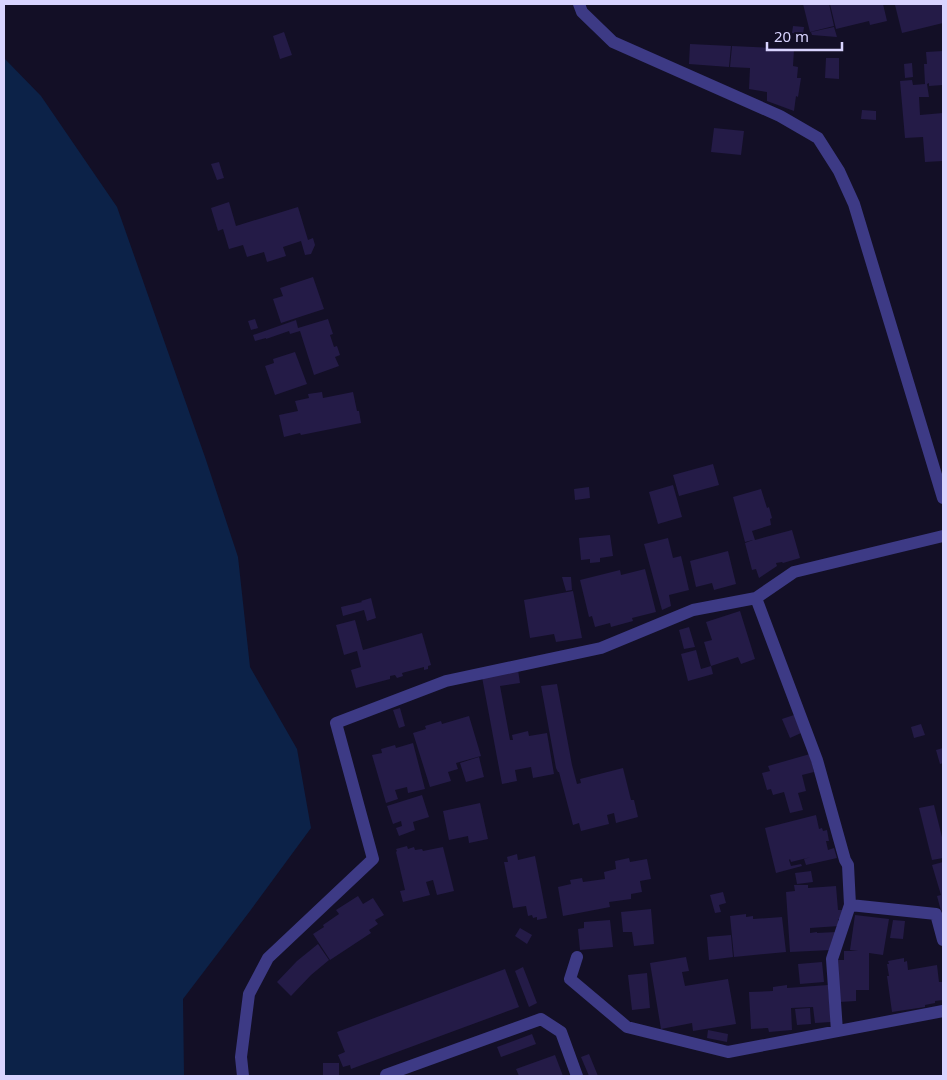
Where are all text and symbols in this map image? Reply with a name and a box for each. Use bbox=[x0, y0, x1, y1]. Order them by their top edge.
scale bar bbox=[767, 20, 842, 52]
text: 20 m bbox=[774, 26, 809, 46]

